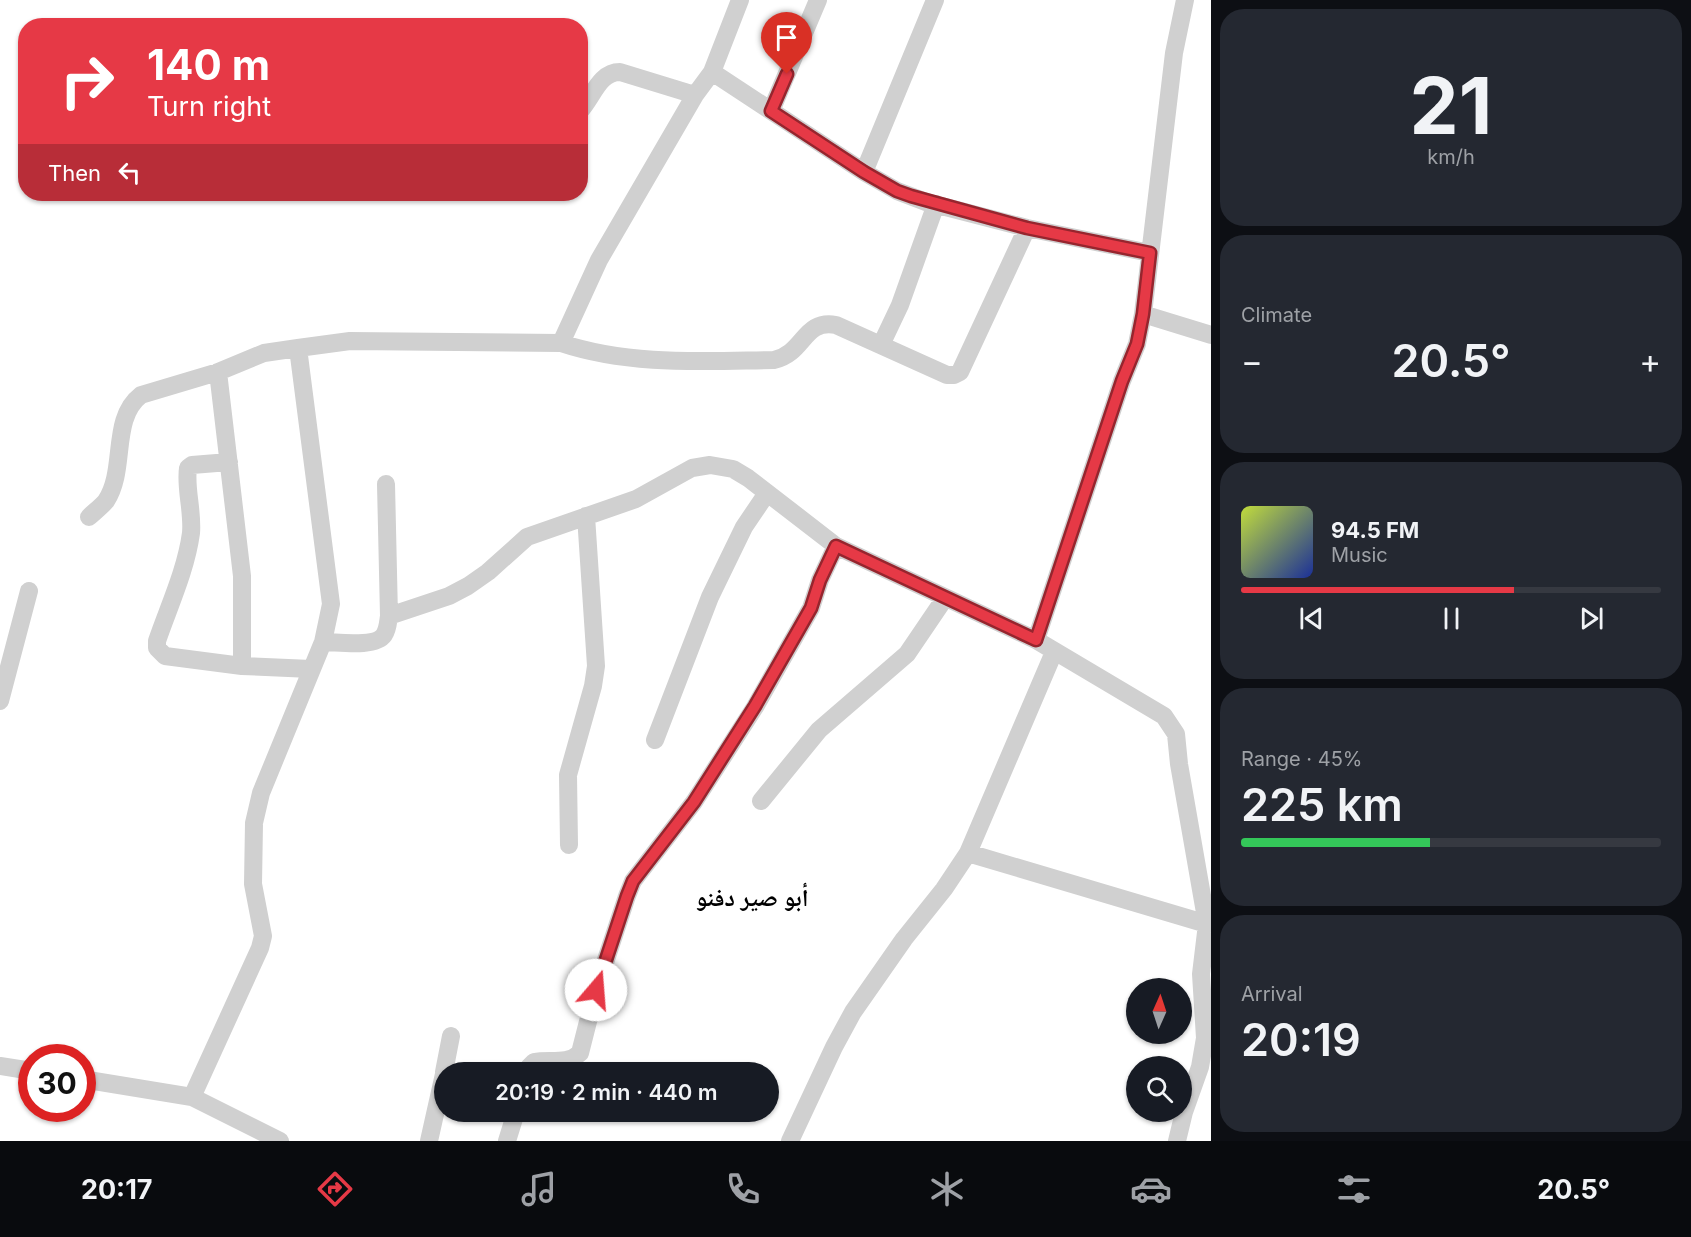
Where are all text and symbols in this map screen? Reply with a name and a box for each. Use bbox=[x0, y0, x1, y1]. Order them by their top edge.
pin bbox=[761, 12, 812, 74]
icon: arrive bbox=[770, 21, 803, 54]
text: 140 m bbox=[147, 39, 270, 90]
icon: right bbox=[48, 42, 126, 120]
text: 21 bbox=[1410, 58, 1492, 153]
text: Turn right bbox=[147, 90, 271, 123]
text: km/h bbox=[1427, 145, 1475, 169]
icon: left bbox=[113, 156, 146, 189]
text: Then bbox=[48, 160, 101, 186]
text: Climate bbox=[1241, 303, 1312, 327]
text: 20.5° bbox=[1391, 333, 1511, 388]
text: − bbox=[1241, 341, 1263, 381]
text: + bbox=[1639, 341, 1661, 381]
text: 94.5 FM bbox=[1331, 517, 1419, 543]
text: Music bbox=[1331, 543, 1388, 567]
icon: previous bbox=[1295, 602, 1328, 635]
icon: pause bbox=[1435, 602, 1468, 635]
icon: next bbox=[1575, 602, 1608, 635]
text: Range · 45% bbox=[1241, 747, 1362, 771]
text: 225 km bbox=[1241, 777, 1403, 832]
district label: أبو صير دفنو bbox=[695, 882, 809, 912]
position arrow bbox=[564, 958, 628, 1022]
north arrow bbox=[1126, 978, 1192, 1044]
map controls bbox=[1126, 978, 1192, 1122]
text: Arrival bbox=[1241, 982, 1303, 1006]
text: 20:19 bbox=[1241, 1012, 1361, 1067]
speed limit sign: 30 bbox=[18, 1044, 96, 1122]
button: search bbox=[1126, 1056, 1192, 1122]
text: 20:19 · 2 min · 440 m bbox=[495, 1079, 718, 1105]
icon: directions bbox=[314, 1168, 356, 1210]
icon: music bbox=[518, 1168, 560, 1210]
icon: phone bbox=[722, 1168, 764, 1210]
icon: climate bbox=[926, 1168, 968, 1210]
icon: car bbox=[1130, 1168, 1172, 1210]
icon: filters bbox=[1333, 1168, 1375, 1210]
text: 20:17 bbox=[81, 1173, 152, 1206]
text: 20.5° bbox=[1537, 1173, 1610, 1206]

